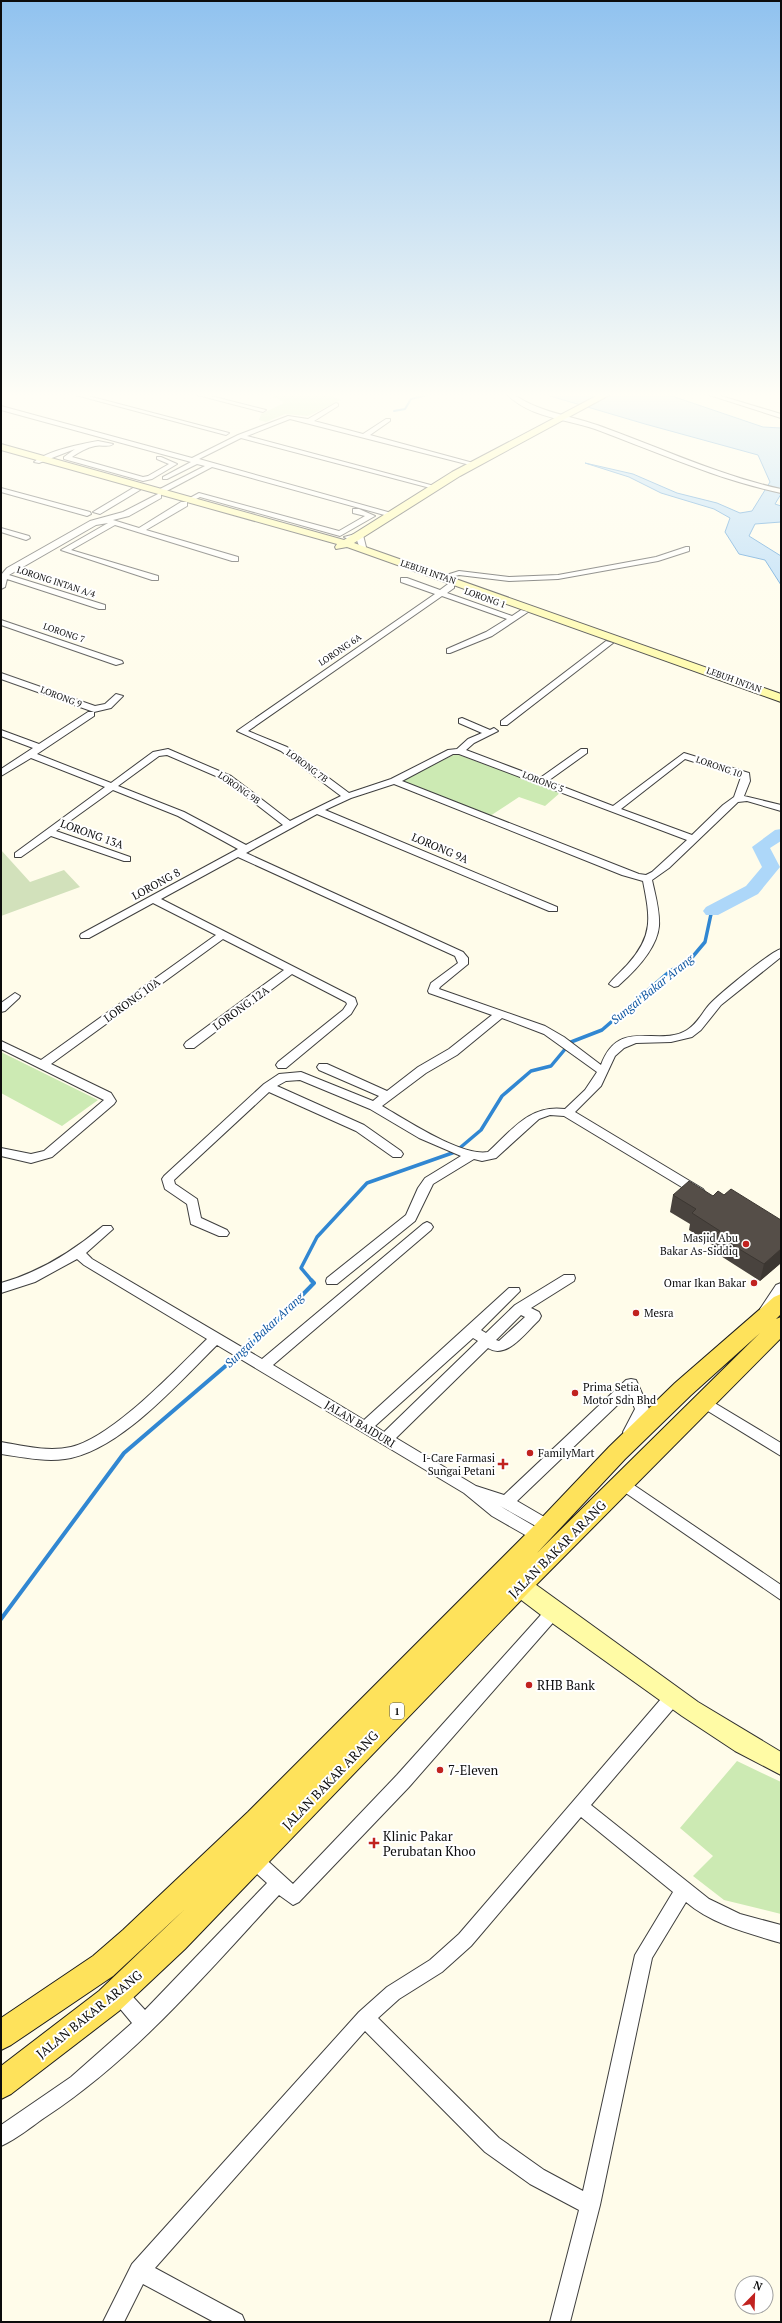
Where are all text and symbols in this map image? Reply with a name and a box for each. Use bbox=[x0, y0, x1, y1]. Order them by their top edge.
street label: LEBUH INTAN bbox=[399, 557, 458, 587]
street label: LORONG INTAN A/4 bbox=[15, 564, 97, 600]
street label: LORONG 1 bbox=[463, 585, 507, 611]
street label: LORONG 7 bbox=[42, 620, 87, 646]
street label: LORONG 6A bbox=[316, 631, 365, 669]
street label: LEBUH INTAN bbox=[705, 664, 764, 696]
street label: LORONG 9 bbox=[39, 684, 84, 710]
street label: LORONG 7B bbox=[284, 747, 331, 785]
street label: LORONG 10 bbox=[694, 754, 744, 781]
street label: LORONG 9B bbox=[216, 769, 263, 807]
street label: LORONG 5 bbox=[521, 769, 566, 795]
street label: LORONG 13A bbox=[58, 816, 126, 852]
street label: LORONG 9A bbox=[409, 830, 471, 866]
street label: LORONG 8 bbox=[129, 865, 183, 903]
water label: Sungai Bakar Arang bbox=[607, 950, 697, 1027]
street label: LORONG 10A bbox=[101, 975, 163, 1025]
street label: LORONG 12A bbox=[210, 983, 272, 1033]
place label: Masjid Abu Bakar As-Siddiq bbox=[660, 1231, 739, 1258]
marker: Masjid Abu Bakar As-Siddiq bbox=[741, 1239, 751, 1249]
place label: Omar Ikan Bakar bbox=[664, 1276, 747, 1290]
marker: Omar Ikan Bakar bbox=[749, 1278, 759, 1288]
water label: Sungai Bakar Arang bbox=[221, 1289, 307, 1370]
place label: Mesra bbox=[644, 1306, 674, 1320]
marker: Mesra bbox=[631, 1308, 641, 1318]
place label: Prima Setia Motor Sdn Bhd bbox=[583, 1380, 656, 1407]
marker: Prima Setia Motor Sdn Bhd bbox=[570, 1388, 580, 1398]
street label: JALAN BAIDURI bbox=[322, 1397, 398, 1451]
place label: FamilyMart bbox=[538, 1446, 595, 1460]
marker: FamilyMart bbox=[525, 1448, 535, 1458]
place label: I-Care Farmasi Sungai Petani bbox=[422, 1451, 495, 1478]
marker: I-Care Farmasi Sungai Petani bbox=[498, 1459, 508, 1469]
street label: JALAN BAKAR ARANG bbox=[504, 1496, 610, 1602]
place label: RHB Bank bbox=[537, 1676, 595, 1694]
marker: RHB Bank bbox=[524, 1680, 534, 1690]
road number: 1 bbox=[390, 1703, 404, 1719]
street label: JALAN BAKAR ARANG bbox=[278, 1726, 382, 1834]
place label: 7-Eleven bbox=[448, 1761, 498, 1779]
marker: 7-Eleven bbox=[435, 1765, 445, 1775]
place label: Klinic Pakar Perubatan Khoo bbox=[383, 1827, 476, 1860]
marker: Klinic Pakar Perubatan Khoo bbox=[368, 1837, 380, 1849]
street label: JALAN BAKAR ARANG bbox=[32, 1966, 146, 2062]
north arrow bbox=[734, 2275, 774, 2315]
text: N bbox=[751, 2278, 765, 2294]

